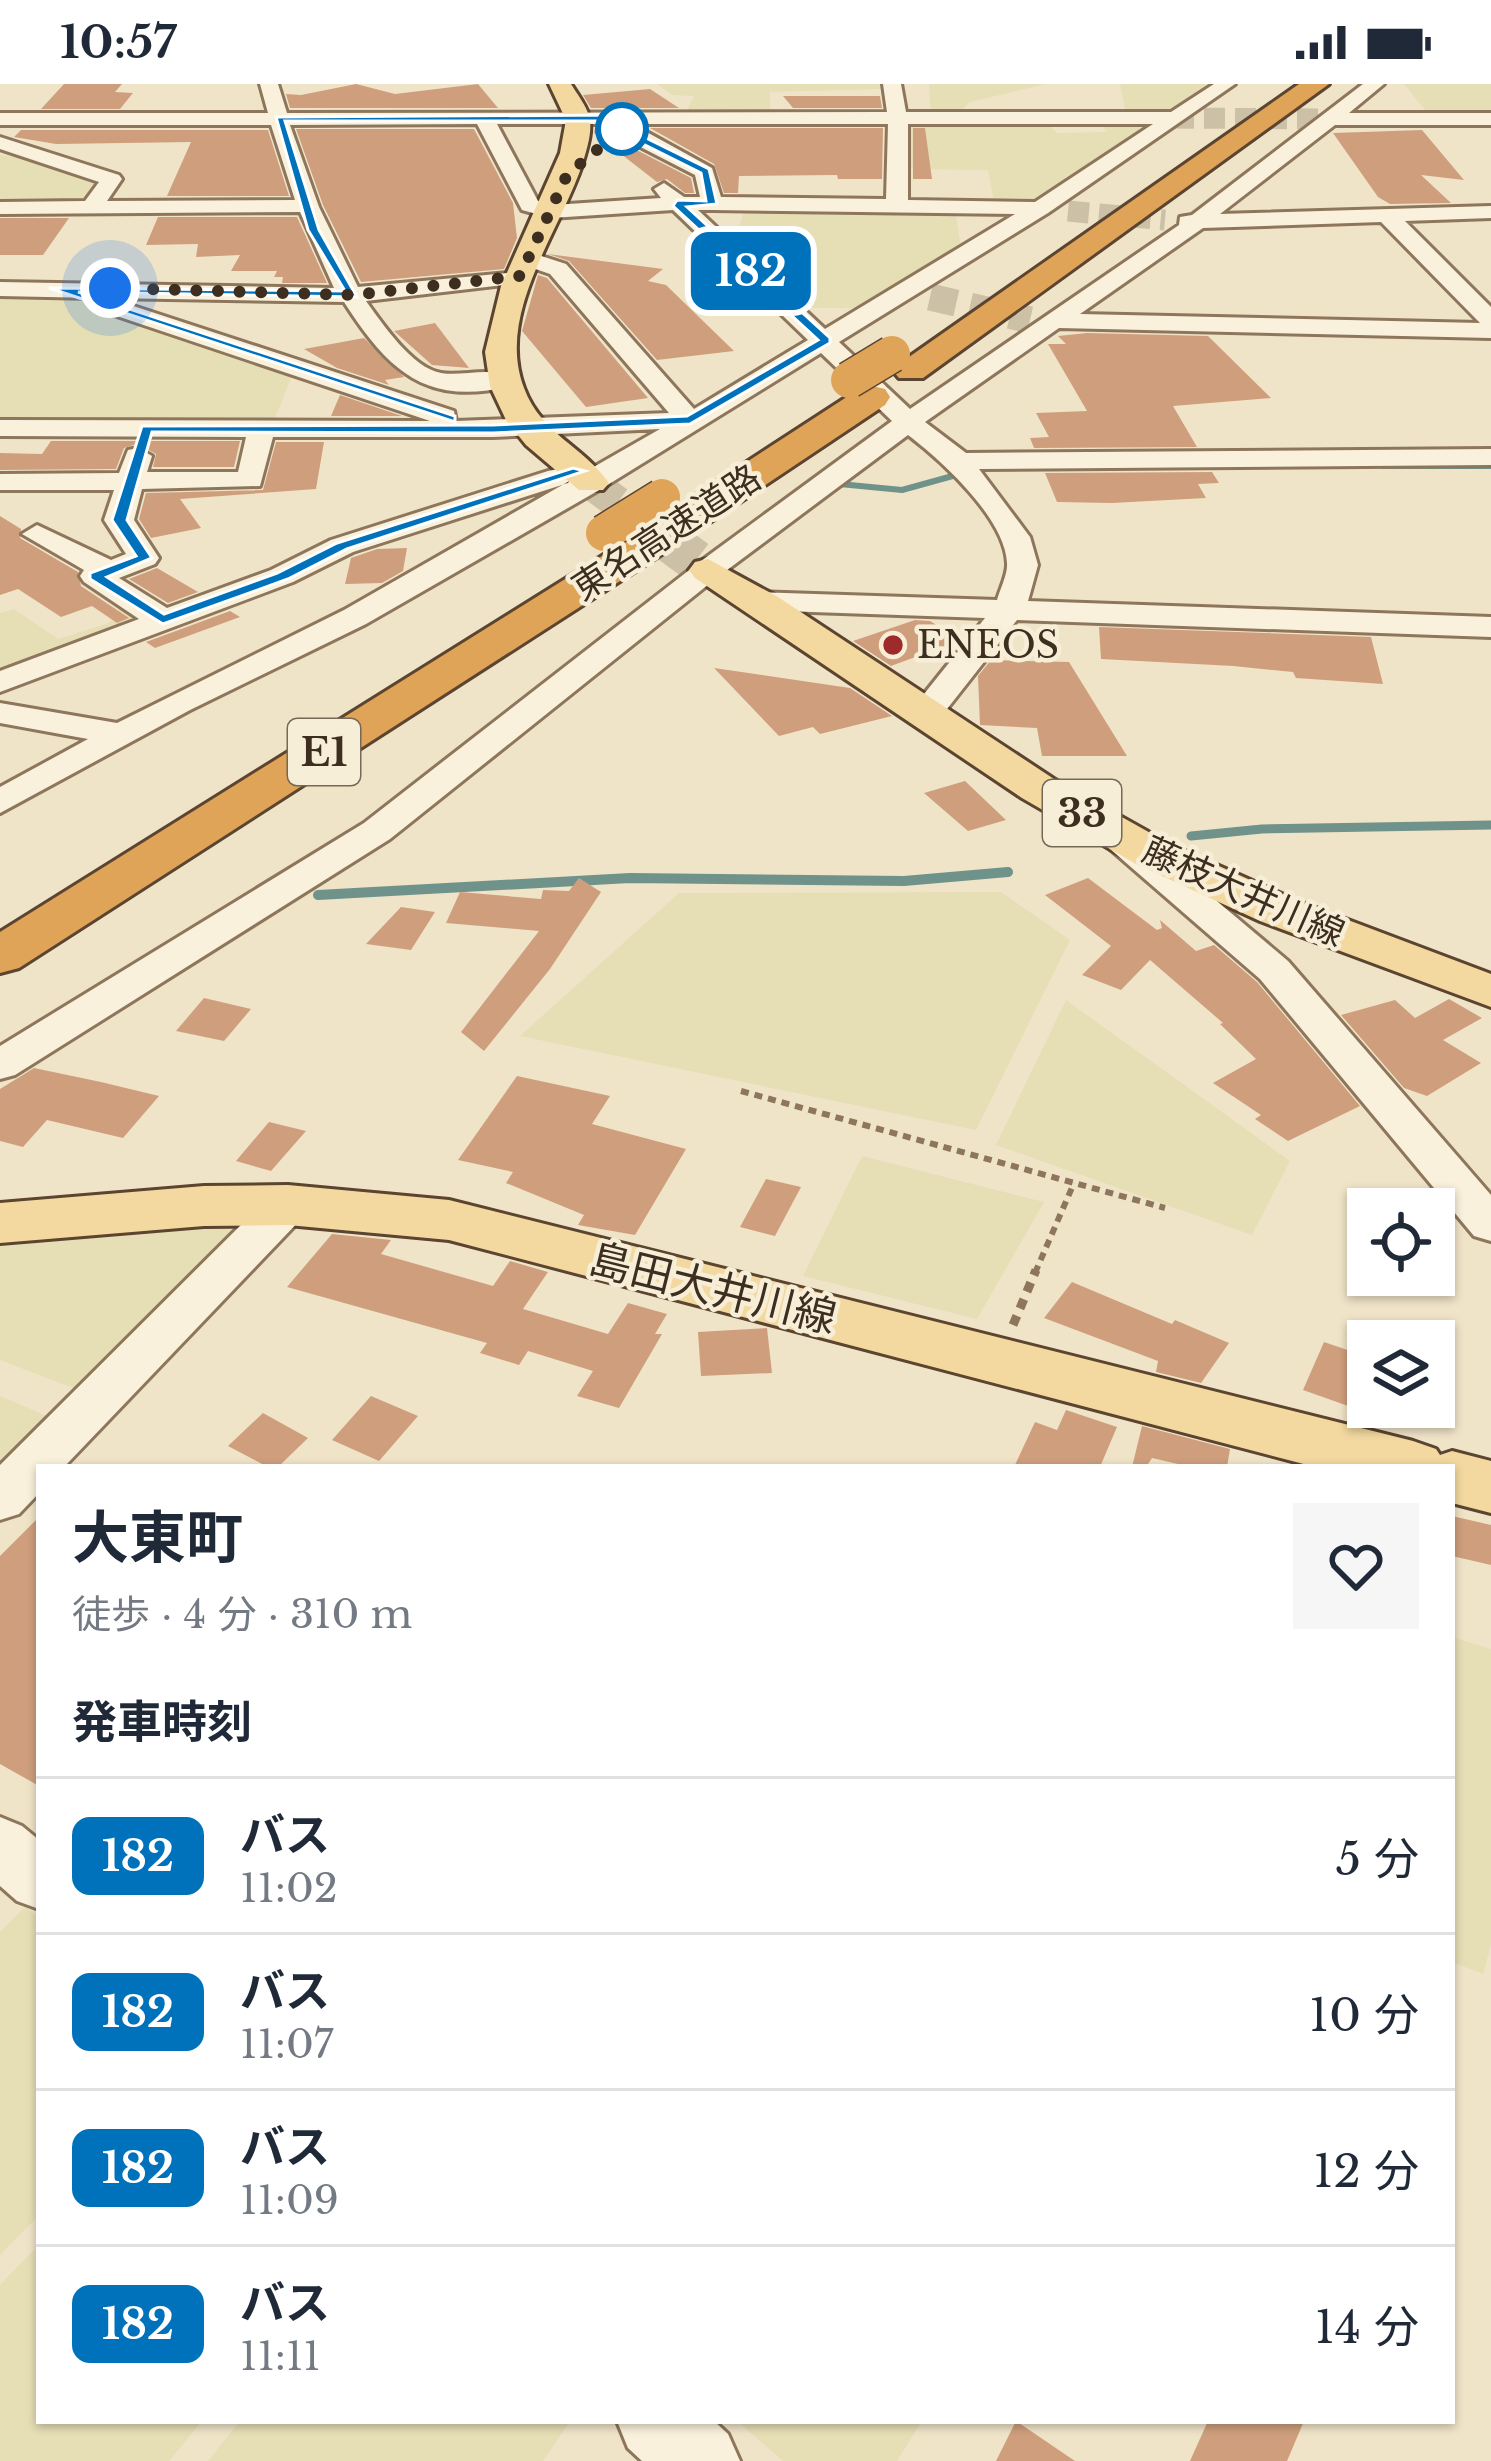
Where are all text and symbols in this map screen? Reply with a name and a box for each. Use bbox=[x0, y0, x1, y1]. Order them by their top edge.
text: 10:57 bbox=[60, 14, 176, 70]
unlabelled marker bbox=[597, 104, 647, 154]
line badge: 182 bbox=[682, 232, 820, 310]
text: 182 bbox=[715, 245, 787, 297]
your location bbox=[80, 258, 140, 318]
street label: 東名高速道路 bbox=[563, 455, 769, 610]
place label: ENEOS bbox=[917, 623, 1059, 668]
marker: ENEOS bbox=[880, 632, 906, 658]
road number: E1 bbox=[288, 719, 360, 785]
road number: 33 bbox=[1043, 780, 1121, 846]
street label: 藤枝大井川線 bbox=[1136, 827, 1352, 956]
map controls bbox=[1347, 1188, 1455, 1428]
button: locate bbox=[1347, 1188, 1455, 1296]
street label: 島田大井川線 bbox=[584, 1232, 842, 1344]
button: layers bbox=[1347, 1320, 1455, 1428]
text: 大東町 bbox=[72, 1503, 243, 1573]
button: heart bbox=[1293, 1503, 1419, 1629]
text: 徒歩 · 4 分 · 310 m bbox=[72, 1590, 412, 1639]
text: 発車時刻 bbox=[72, 1694, 252, 1750]
text: バス bbox=[240, 1807, 330, 1863]
text: 182 bbox=[102, 1830, 174, 1882]
text: 5 分 bbox=[1336, 1831, 1419, 1887]
text: 11:02 bbox=[240, 1864, 338, 1913]
text: バス bbox=[240, 1963, 330, 2019]
text: 182 bbox=[102, 1986, 174, 2038]
text: 10 分 bbox=[1309, 1987, 1419, 2043]
text: 11:07 bbox=[240, 2020, 333, 2069]
text: バス bbox=[240, 2119, 330, 2175]
text: 182 bbox=[102, 2142, 174, 2194]
text: 12 分 bbox=[1313, 2143, 1419, 2199]
text: 11:09 bbox=[240, 2176, 339, 2225]
text: バス bbox=[240, 2275, 330, 2331]
text: 182 bbox=[102, 2298, 174, 2350]
text: 14 分 bbox=[1315, 2299, 1419, 2355]
text: 11:11 bbox=[240, 2332, 321, 2381]

